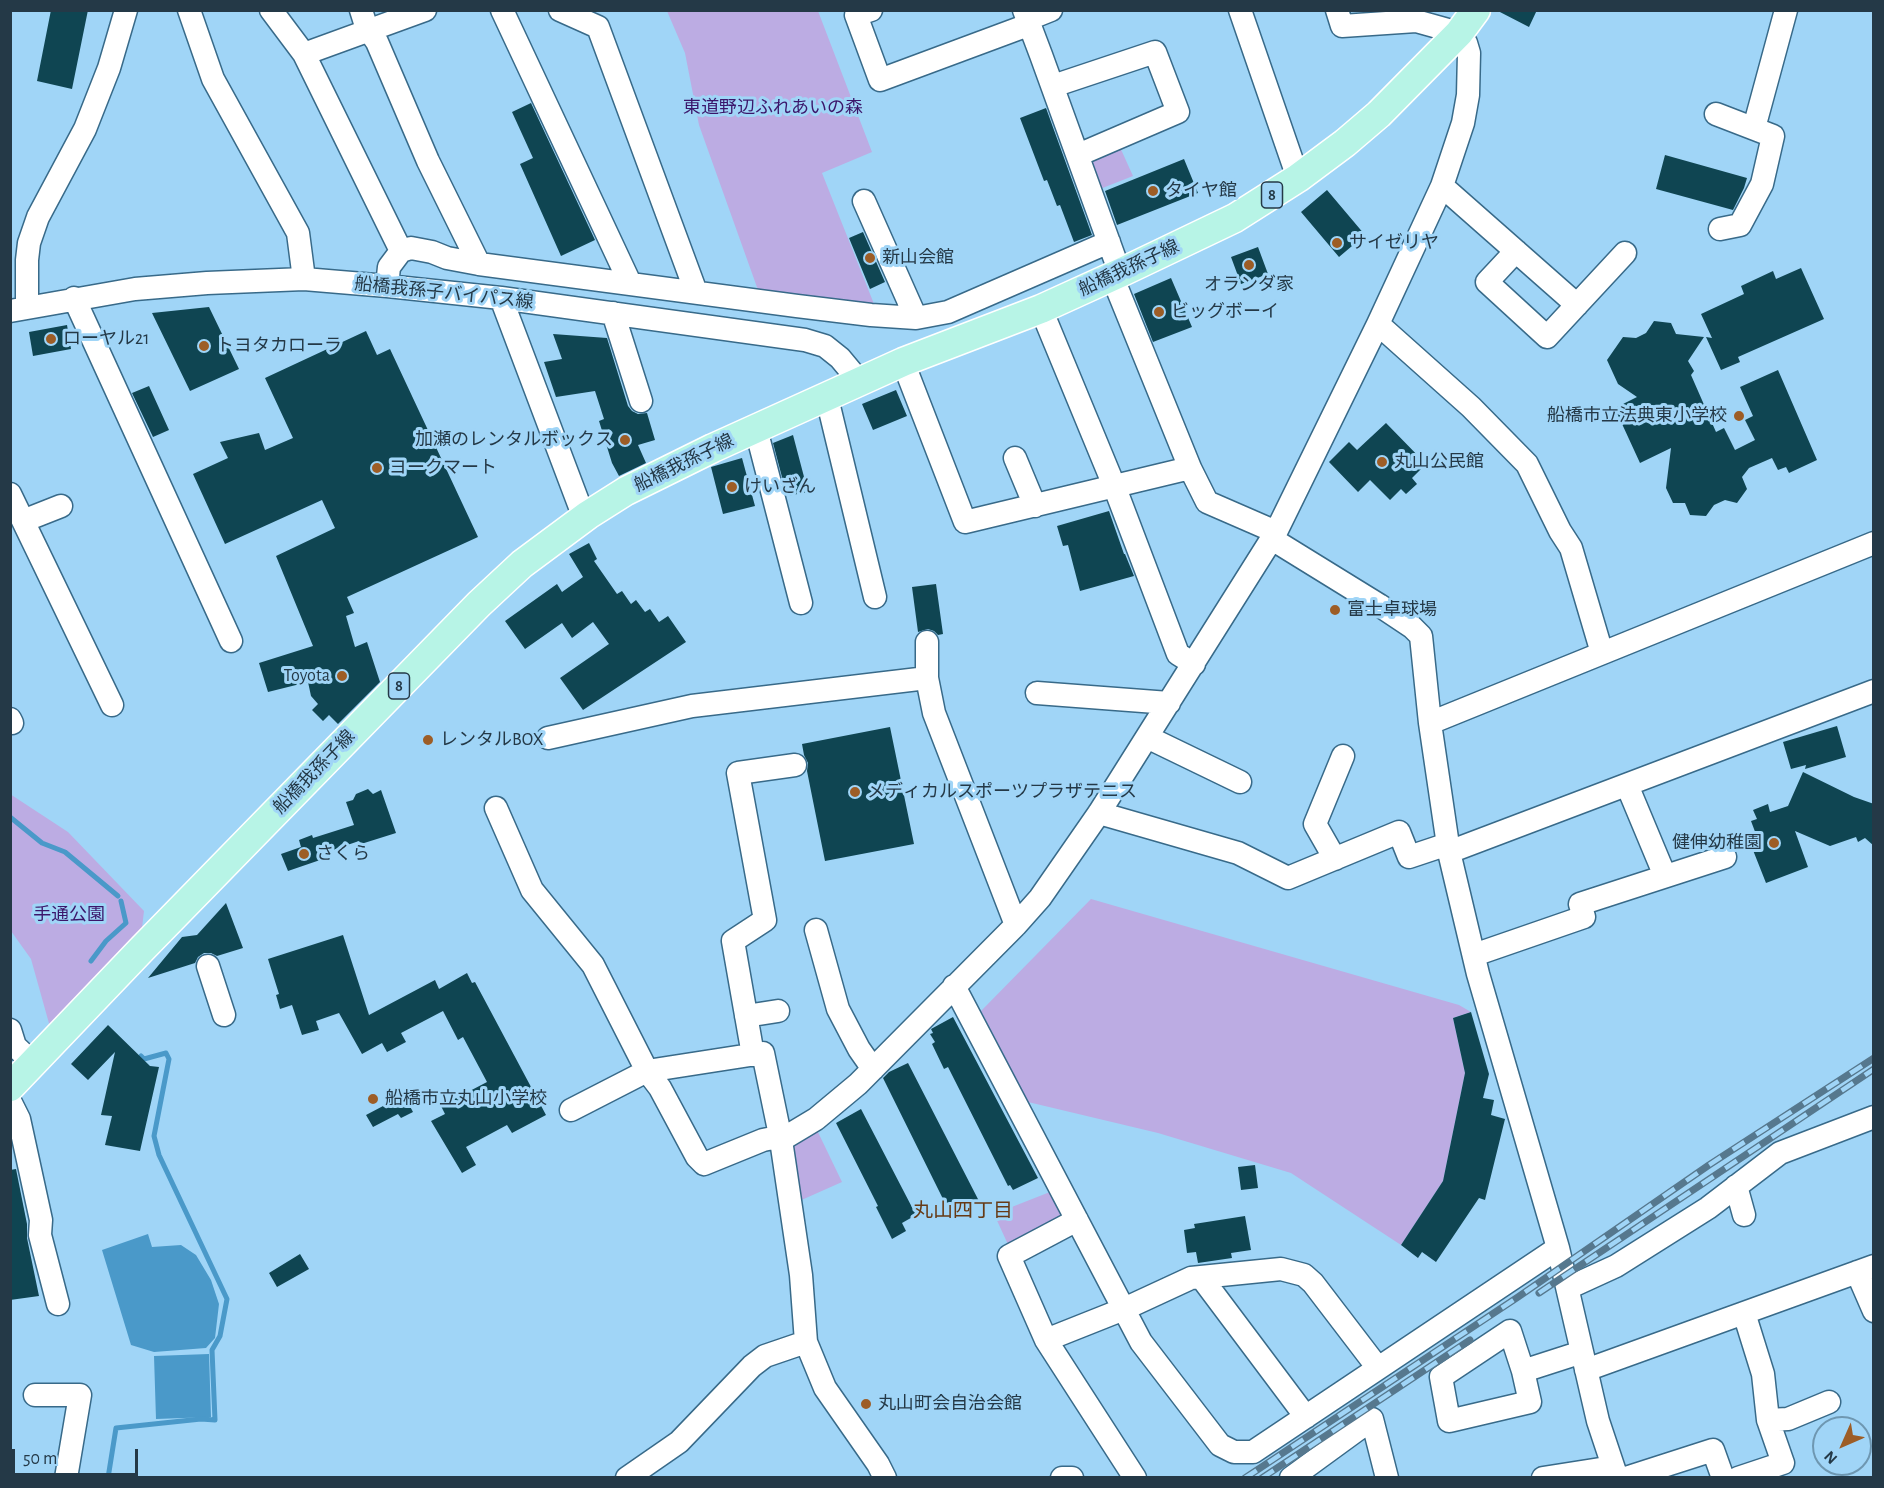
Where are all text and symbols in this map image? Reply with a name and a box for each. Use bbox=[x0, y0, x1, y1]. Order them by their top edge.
park label: 東道野辺ふれあいの森 bbox=[683, 97, 863, 119]
place label: タイヤ館 bbox=[1165, 180, 1237, 202]
road number: 8 bbox=[1262, 182, 1282, 208]
marker: タイヤ館 bbox=[1146, 184, 1160, 198]
place label: サイゼリヤ bbox=[1349, 232, 1439, 254]
street label: 船橋我孫子線 bbox=[1075, 235, 1183, 301]
marker: サイゼリヤ bbox=[1330, 236, 1344, 250]
place label: 新山会館 bbox=[882, 247, 954, 269]
marker: 新山会館 bbox=[863, 251, 877, 265]
marker: オランダ家 bbox=[1242, 258, 1256, 272]
street label: 船橋我孫子バイパス線 bbox=[353, 273, 535, 313]
place label: オランダ家 bbox=[1204, 274, 1294, 296]
place label: ビッグボーイ bbox=[1171, 301, 1279, 323]
marker: ビッグボーイ bbox=[1152, 305, 1166, 319]
place label: ローヤル21 bbox=[63, 328, 149, 350]
marker: ローヤル21 bbox=[44, 332, 58, 346]
place label: トヨタカローラ bbox=[216, 335, 342, 357]
marker: トヨタカローラ bbox=[197, 339, 211, 353]
place label: 船橋市立法典東小学校 bbox=[1547, 405, 1727, 427]
marker: 船橋市立法典東小学校 bbox=[1732, 409, 1746, 423]
place label: 加瀬のレンタルボックス bbox=[415, 429, 613, 451]
street label: 船橋我孫子線 bbox=[631, 430, 737, 496]
marker: 加瀬のレンタルボックス bbox=[618, 433, 632, 447]
place label: 丸山公民館 bbox=[1394, 451, 1484, 473]
marker: 丸山公民館 bbox=[1375, 455, 1389, 469]
place label: ヨークマート bbox=[389, 457, 497, 479]
marker: ヨークマート bbox=[370, 461, 384, 475]
place label: けいざん bbox=[744, 476, 816, 498]
marker: けいざん bbox=[725, 480, 739, 494]
place label: 富士卓球場 bbox=[1347, 599, 1437, 621]
marker: 富士卓球場 bbox=[1328, 603, 1342, 617]
place label: Toyota bbox=[283, 665, 330, 687]
marker: Toyota bbox=[335, 669, 349, 683]
road number: 8 bbox=[388, 673, 410, 699]
street label: 船橋我孫子線 bbox=[269, 726, 359, 818]
place label: レンタルBOX bbox=[440, 729, 543, 751]
marker: レンタルBOX bbox=[421, 733, 435, 747]
place label: メディカルスポーツプラザテニス bbox=[867, 781, 1137, 803]
marker: メディカルスポーツプラザテニス bbox=[848, 785, 862, 799]
place label: 健伸幼稚園 bbox=[1672, 832, 1762, 854]
marker: 健伸幼稚園 bbox=[1767, 836, 1781, 850]
place label: さくら bbox=[316, 843, 370, 865]
marker: さくら bbox=[297, 847, 311, 861]
park label: 手通公園 bbox=[33, 904, 105, 926]
place label: 船橋市立丸山小学校 bbox=[385, 1088, 547, 1110]
marker: 船橋市立丸山小学校 bbox=[366, 1092, 380, 1106]
district label: 丸山四丁目 bbox=[913, 1199, 1013, 1223]
place label: 丸山町会自治会館 bbox=[878, 1393, 1022, 1415]
marker: 丸山町会自治会館 bbox=[859, 1397, 873, 1411]
north arrow bbox=[1812, 1416, 1872, 1476]
scale bar bbox=[15, 1437, 141, 1475]
text: N bbox=[1821, 1448, 1840, 1467]
text: 50 m bbox=[23, 1450, 57, 1468]

